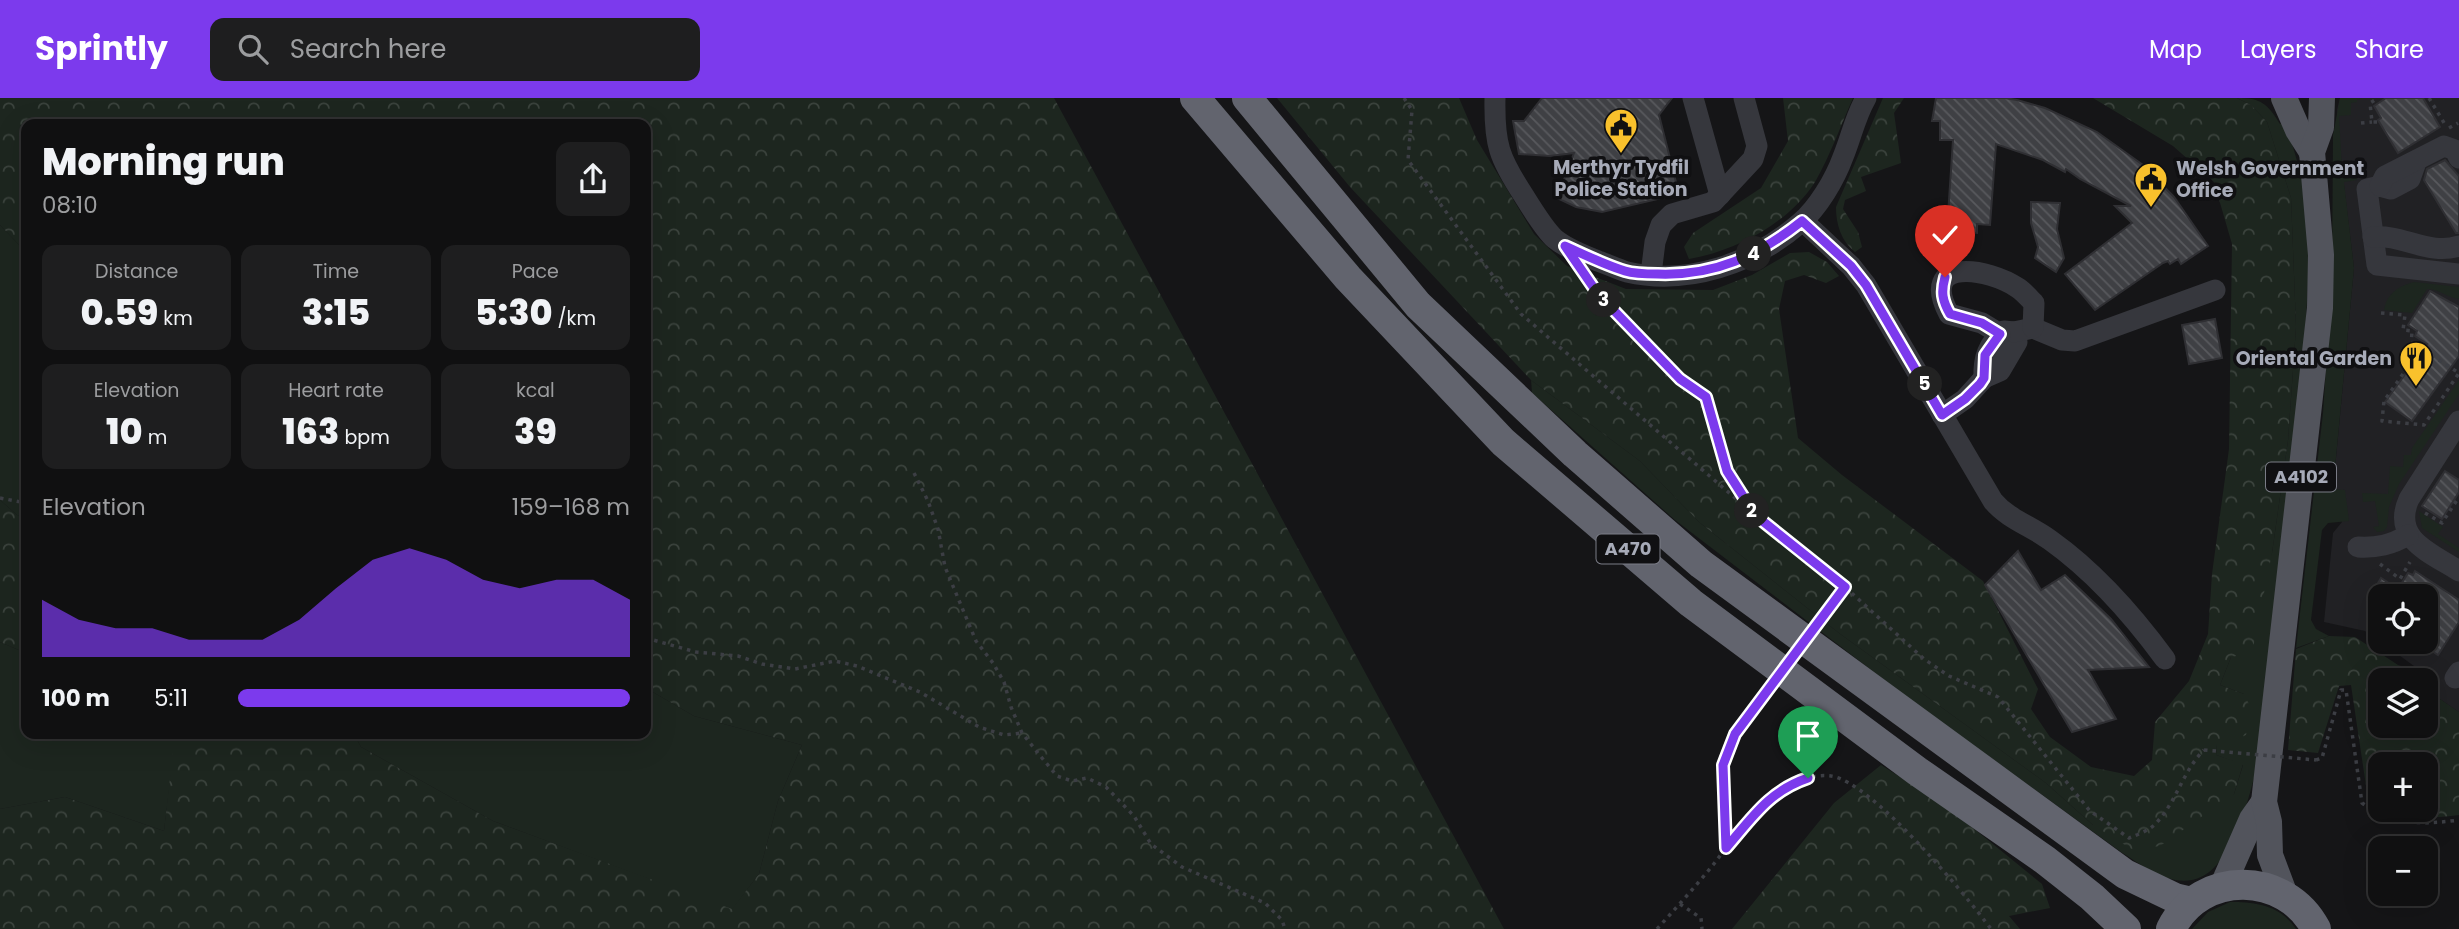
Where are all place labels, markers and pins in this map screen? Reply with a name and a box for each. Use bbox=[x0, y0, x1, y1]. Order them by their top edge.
public building icon: Merthyr Tydfil Police Station bbox=[1602, 106, 1640, 155]
place label: Merthyr Tydfil Police Station bbox=[1553, 154, 1689, 203]
place label: Welsh Government Office bbox=[2176, 155, 2364, 204]
public building icon: Welsh Government Office bbox=[2132, 160, 2170, 209]
pin bbox=[1915, 205, 1975, 277]
pin: 4 bbox=[1736, 236, 1772, 272]
pin: 3 bbox=[1586, 282, 1622, 318]
restaurant icon: Oriental Garden bbox=[2397, 339, 2435, 388]
place label: Oriental Garden bbox=[2236, 345, 2392, 372]
pin: 5 bbox=[1908, 366, 1942, 402]
pin: 2 bbox=[1734, 494, 1770, 528]
pin bbox=[1778, 706, 1838, 778]

